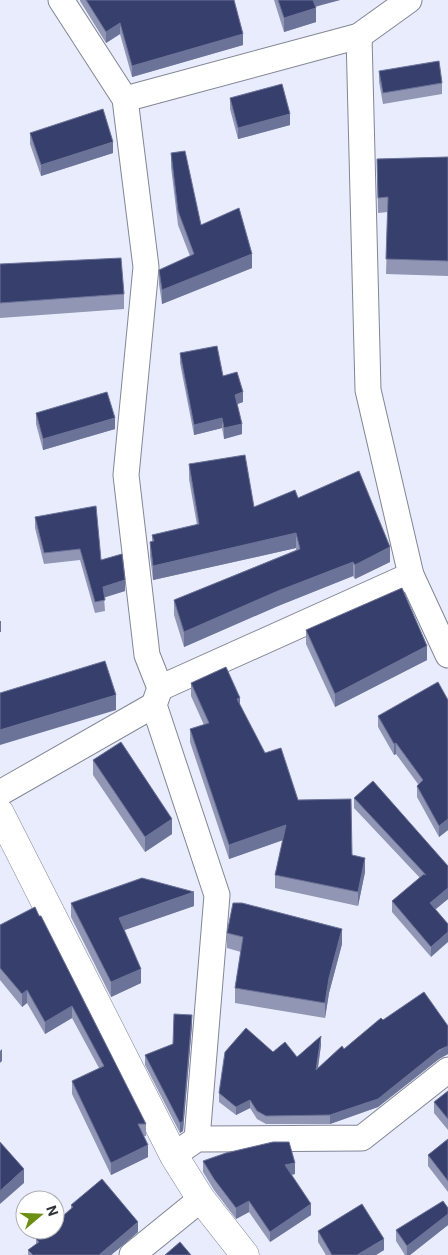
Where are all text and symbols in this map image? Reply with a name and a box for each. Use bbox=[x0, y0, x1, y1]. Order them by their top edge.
north arrow bbox=[15, 1190, 65, 1240]
text: N bbox=[43, 1203, 61, 1218]

